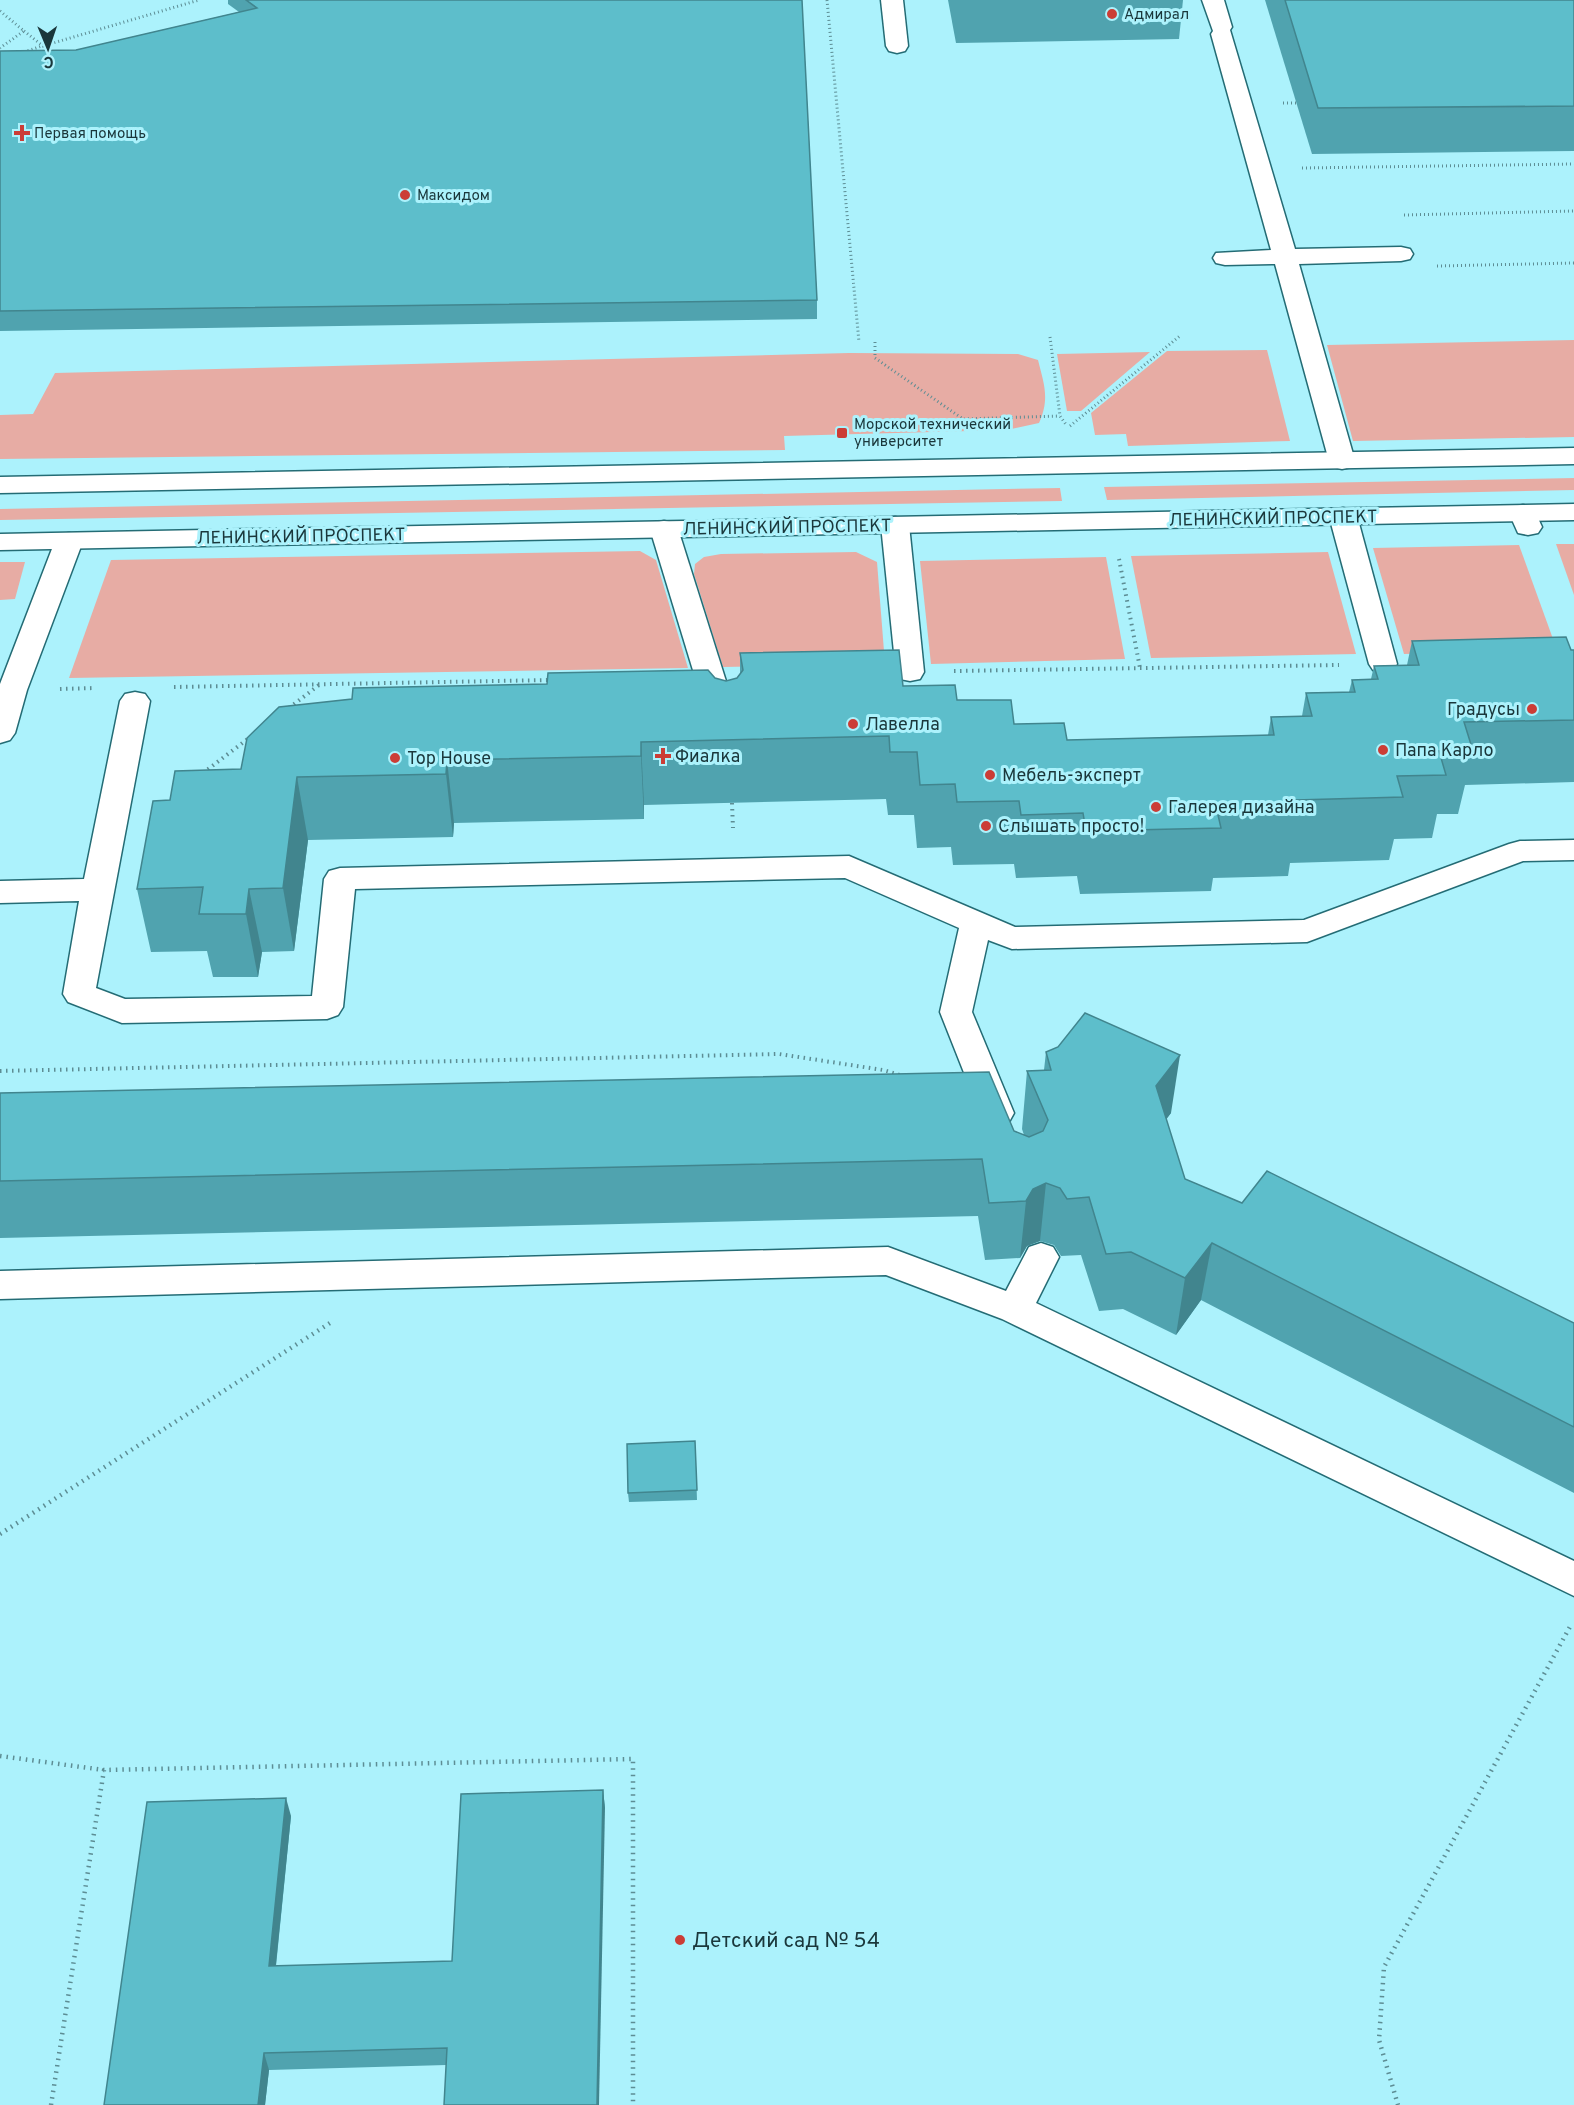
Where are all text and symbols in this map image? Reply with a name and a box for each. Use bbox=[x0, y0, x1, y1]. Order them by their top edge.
place label: Адмирал bbox=[1124, 6, 1189, 25]
marker: Адмирал bbox=[1105, 7, 1119, 21]
north arrow bbox=[18, 18, 78, 78]
text: С bbox=[43, 51, 54, 71]
place label: Первая помощь bbox=[34, 125, 146, 144]
marker: Первая помощь bbox=[15, 126, 29, 140]
place label: Максидом bbox=[417, 187, 490, 206]
marker: Максидом bbox=[398, 188, 412, 202]
place label: Морской технический университет bbox=[854, 416, 1011, 452]
marker: Морской технический университет bbox=[835, 426, 849, 440]
street label: ЛЕНИНСКИЙ ПРОСПЕКТ bbox=[1168, 504, 1378, 533]
street label: ЛЕНИНСКИЙ ПРОСПЕКТ bbox=[682, 513, 892, 542]
street label: ЛЕНИНСКИЙ ПРОСПЕКТ bbox=[196, 522, 406, 551]
place label: Градусы bbox=[1447, 699, 1520, 722]
marker: Градусы bbox=[1525, 702, 1539, 716]
place label: Лавелла bbox=[865, 714, 940, 737]
marker: Лавелла bbox=[846, 717, 860, 731]
place label: Папа Карло bbox=[1395, 740, 1494, 763]
marker: Папа Карло bbox=[1376, 743, 1390, 757]
place label: Фиалка bbox=[675, 746, 740, 769]
place label: Top House bbox=[407, 748, 491, 771]
marker: Фиалка bbox=[656, 749, 670, 763]
marker: Top House bbox=[388, 751, 402, 765]
place label: Мебель-эксперт bbox=[1002, 765, 1141, 788]
marker: Мебель-эксперт bbox=[983, 768, 997, 782]
place label: Галерея дизайна bbox=[1168, 797, 1315, 820]
marker: Галерея дизайна bbox=[1149, 800, 1163, 814]
place label: Слышать просто! bbox=[998, 816, 1144, 839]
marker: Слышать просто! bbox=[979, 819, 993, 833]
place label: Детский сад № 54 bbox=[692, 1928, 880, 1955]
marker: Детский сад № 54 bbox=[673, 1933, 687, 1947]

